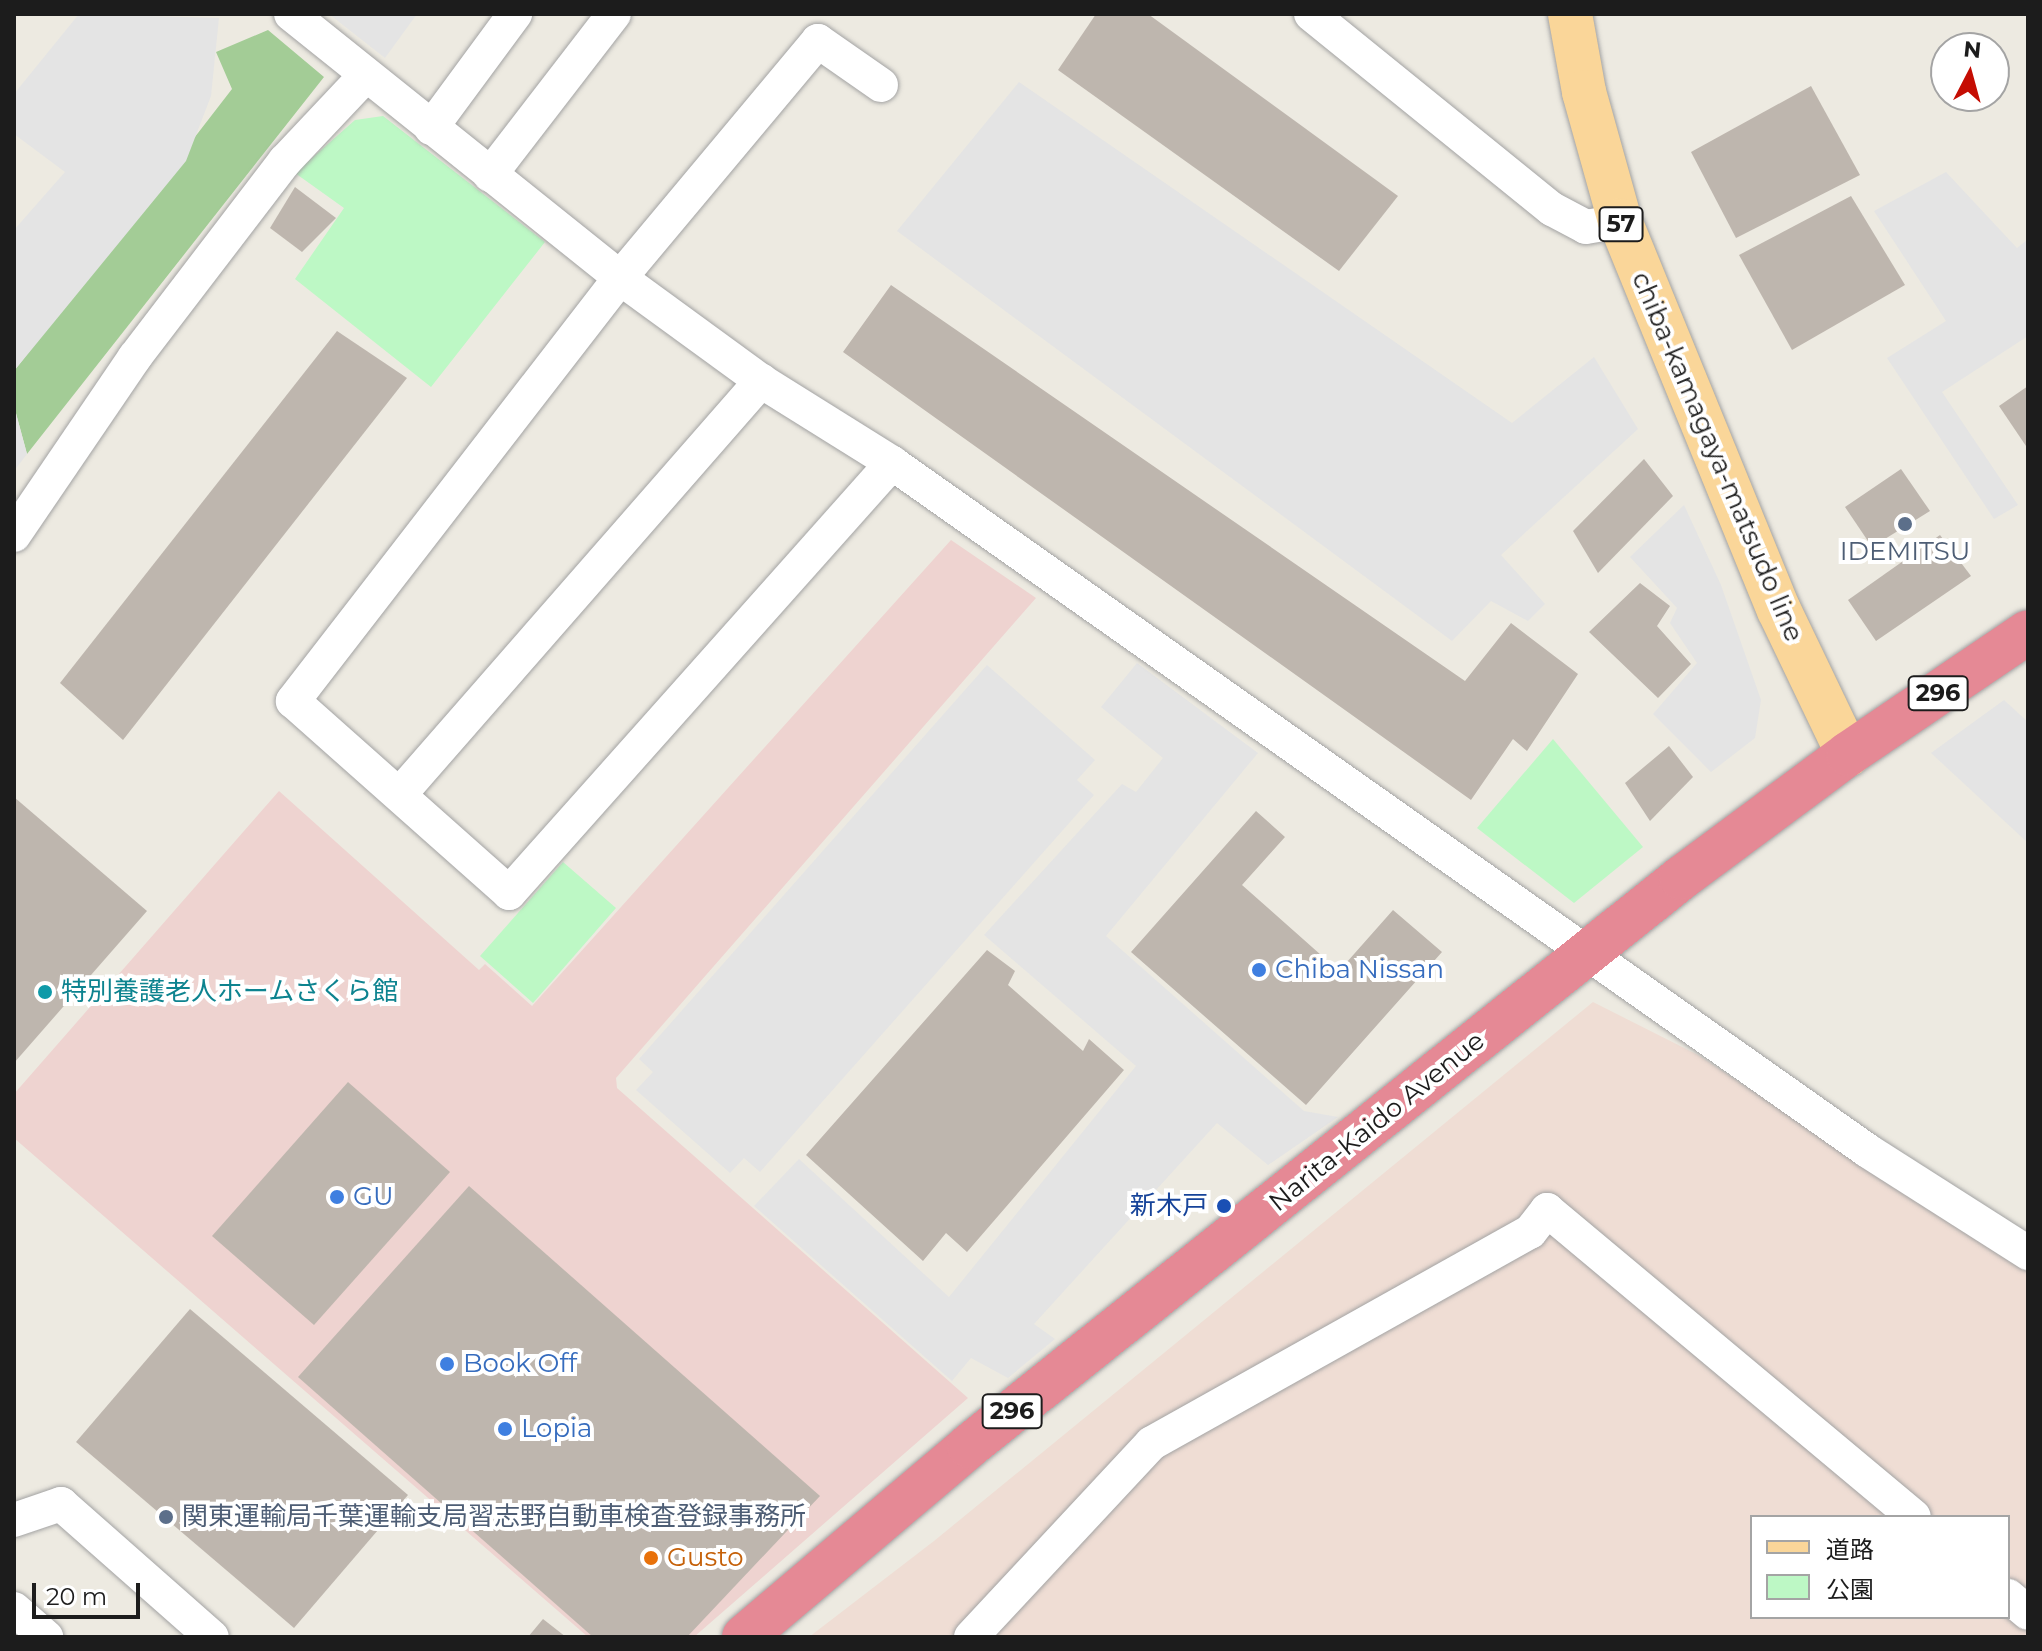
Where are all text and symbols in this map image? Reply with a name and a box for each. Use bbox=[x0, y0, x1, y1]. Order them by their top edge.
north arrow bbox=[1930, 32, 2010, 112]
text: N bbox=[1962, 35, 1983, 64]
road number: 57 bbox=[1597, 204, 1645, 244]
street label: chiba-kamagaya-matsudo line bbox=[1625, 267, 1809, 647]
marker: IDEMITSU bbox=[1896, 515, 1914, 533]
place label: IDEMITSU bbox=[1840, 536, 1970, 568]
road number: 296 bbox=[1906, 673, 1970, 713]
place label: Chiba Nissan bbox=[1275, 954, 1444, 986]
marker: Chiba Nissan bbox=[1250, 961, 1268, 979]
place label: 特別養護老人ホームさくら館 bbox=[61, 976, 399, 1008]
marker: 特別養護老人ホームさくら館 bbox=[36, 983, 54, 1001]
street label: Narita-Kaido Avenue bbox=[1263, 1026, 1491, 1218]
place label: GU bbox=[353, 1181, 394, 1213]
marker: GU bbox=[328, 1188, 346, 1206]
place label: 新木戸 bbox=[1130, 1190, 1208, 1222]
marker: 新木戸 bbox=[1215, 1197, 1233, 1215]
place label: Book Off bbox=[463, 1348, 577, 1380]
marker: Book Off bbox=[438, 1355, 456, 1373]
road number: 296 bbox=[980, 1391, 1044, 1431]
place label: Lopia bbox=[521, 1413, 592, 1445]
marker: Lopia bbox=[496, 1420, 514, 1438]
place label: 関東運輸局千葉運輸支局習志野自動車検査登録事務所 bbox=[182, 1501, 806, 1533]
marker: 関東運輸局千葉運輸支局習志野自動車検査登録事務所 bbox=[157, 1508, 175, 1526]
legend bbox=[1750, 1515, 2010, 1619]
text: 道路 bbox=[1826, 1535, 1874, 1564]
place label: Gusto bbox=[667, 1542, 744, 1574]
marker: Gusto bbox=[642, 1549, 660, 1567]
scale bar bbox=[36, 1567, 144, 1617]
text: 公園 bbox=[1826, 1575, 1874, 1604]
text: 20 m bbox=[46, 1582, 107, 1611]

